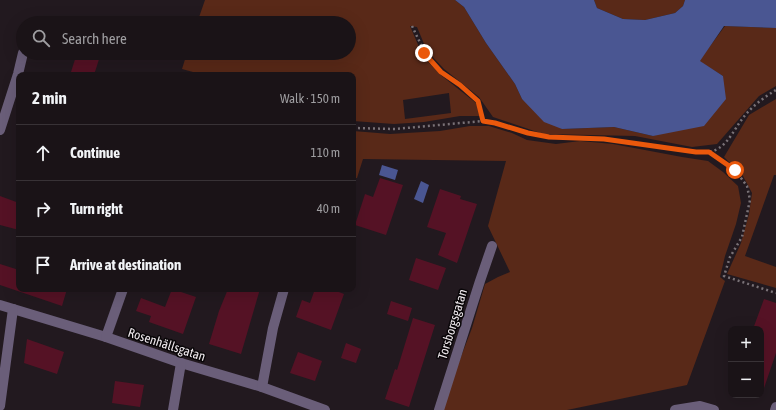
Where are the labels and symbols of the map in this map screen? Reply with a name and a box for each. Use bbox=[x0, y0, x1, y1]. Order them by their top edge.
route end bbox=[415, 44, 433, 62]
route start bbox=[726, 161, 744, 179]
street label: Torsborgsgatan bbox=[435, 287, 470, 361]
street label: Rosenhällsgatan bbox=[126, 325, 208, 364]

